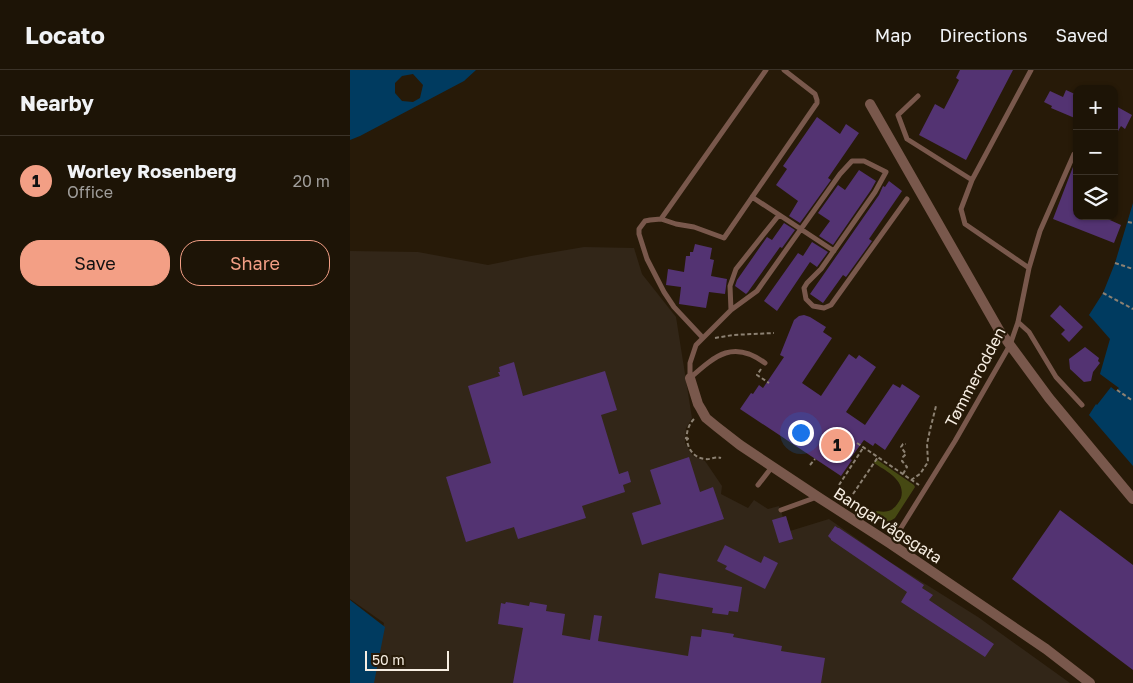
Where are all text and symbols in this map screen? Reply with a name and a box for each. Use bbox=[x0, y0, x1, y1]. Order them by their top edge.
text: Locato bbox=[25, 20, 105, 49]
text: Map bbox=[875, 24, 911, 46]
text: Directions bbox=[939, 24, 1027, 46]
text: Saved bbox=[1055, 24, 1108, 46]
map controls bbox=[1073, 85, 1118, 220]
button: + bbox=[1073, 85, 1118, 130]
text: Nearby bbox=[20, 90, 94, 116]
button: − bbox=[1073, 130, 1118, 175]
text: Worley Rosenberg bbox=[67, 159, 236, 182]
text: 1 bbox=[32, 171, 40, 191]
text: 20 m bbox=[293, 171, 330, 191]
button: layers bbox=[1073, 175, 1118, 220]
text: Office bbox=[67, 182, 113, 202]
button: Save bbox=[20, 240, 170, 286]
button: Share bbox=[180, 240, 330, 286]
street label: Tømmerodden bbox=[940, 324, 1010, 430]
your location bbox=[788, 420, 814, 446]
pin: 1 bbox=[821, 426, 853, 464]
street label: Bangarvågsgata bbox=[830, 482, 946, 568]
scale bar bbox=[365, 648, 449, 671]
text: 50 m bbox=[372, 651, 405, 668]

